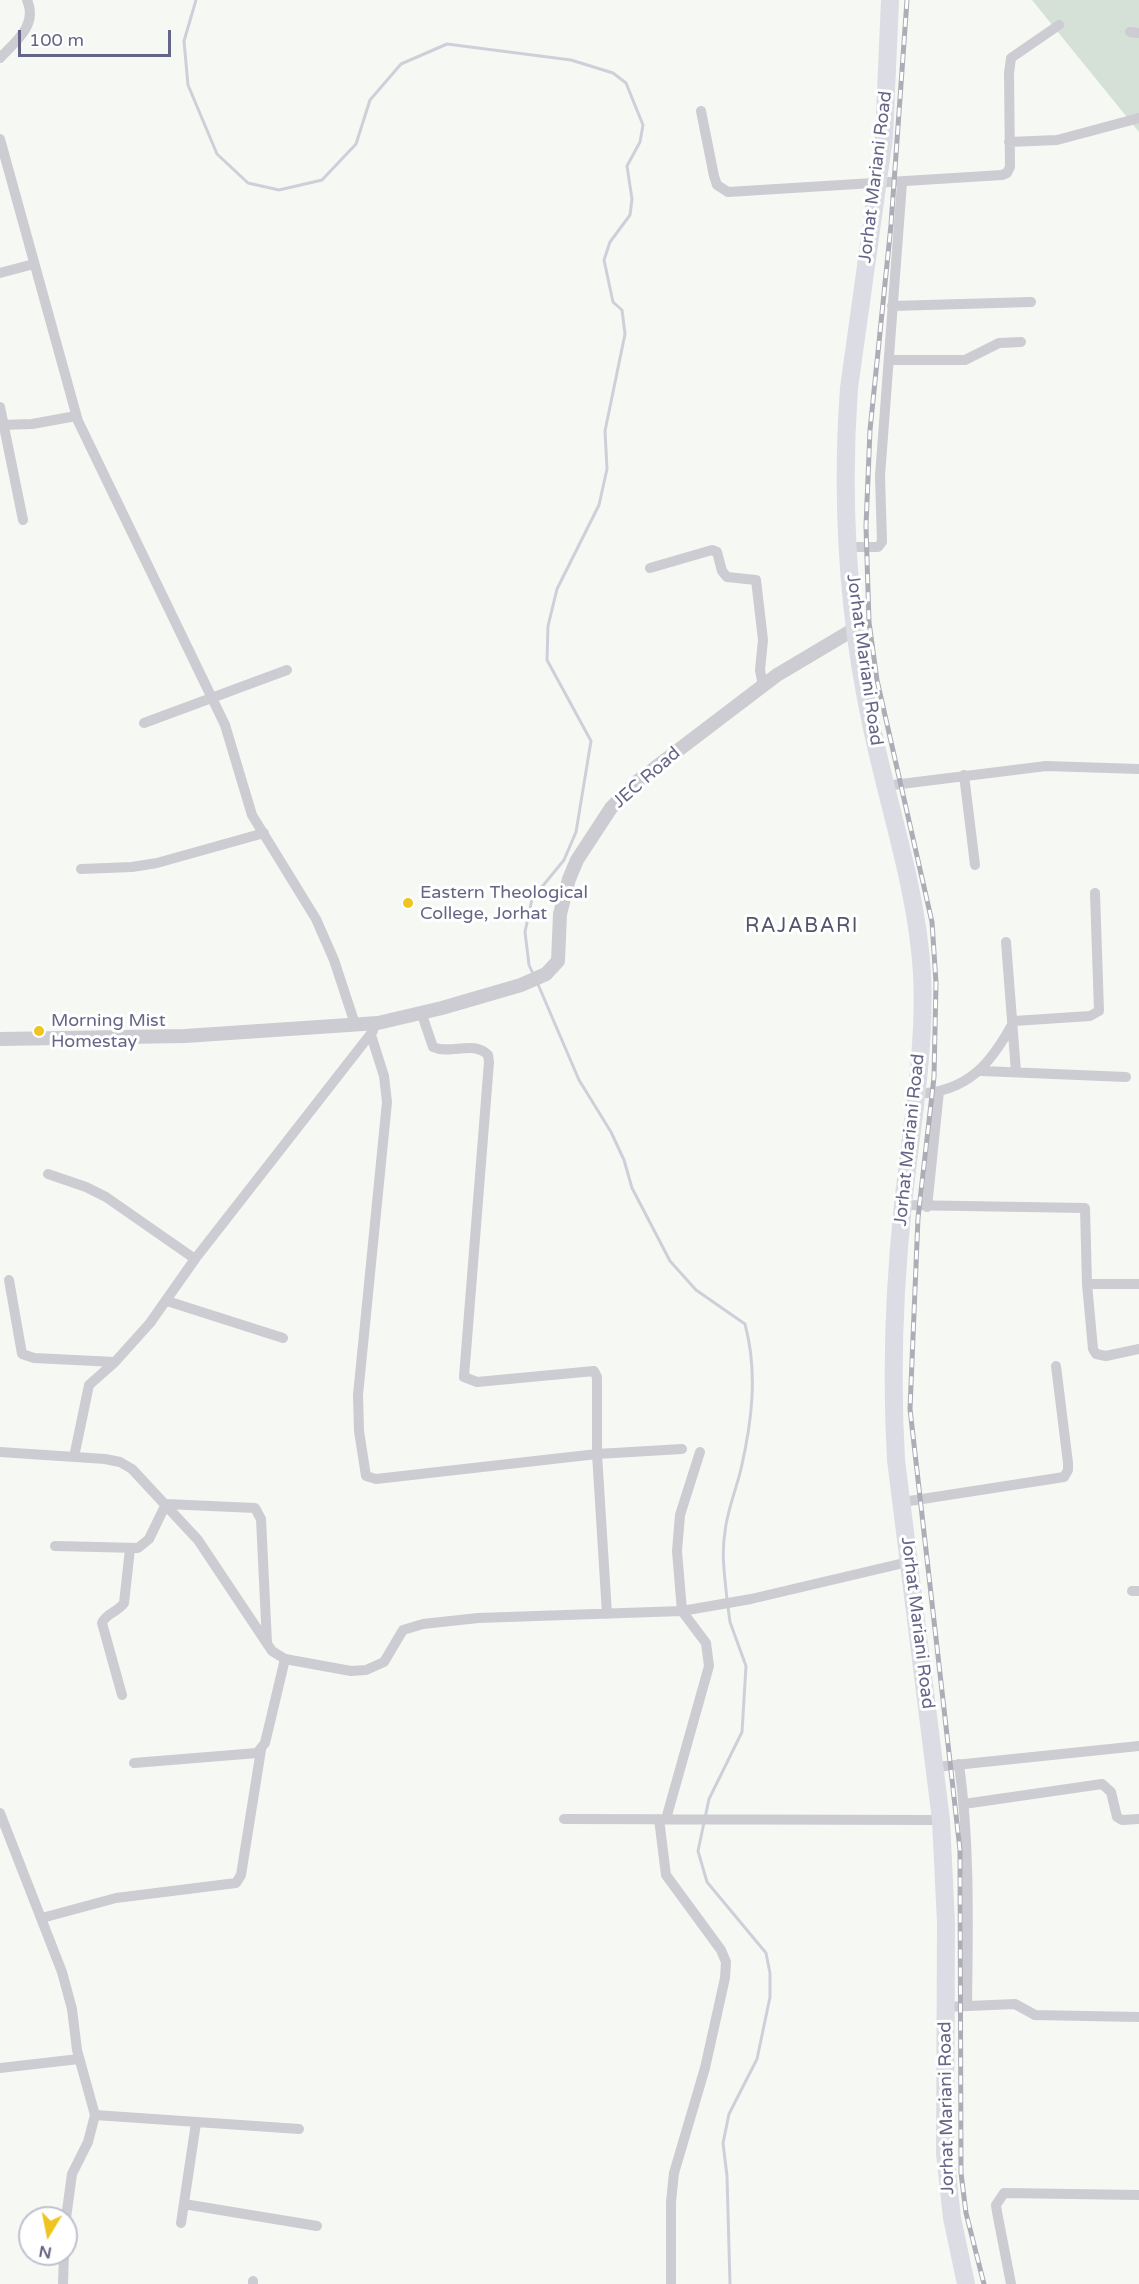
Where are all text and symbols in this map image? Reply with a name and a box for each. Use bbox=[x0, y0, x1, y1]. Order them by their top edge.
scale bar bbox=[21, 18, 174, 56]
text: 100 m bbox=[29, 29, 84, 51]
street label: Jorhat Mariani Road bbox=[855, 90, 897, 264]
street label: Jorhat Mariani Road bbox=[841, 573, 887, 747]
street label: JEC Road bbox=[609, 743, 685, 813]
place label: Eastern Theological College, Jorhat bbox=[420, 882, 588, 924]
marker: Eastern Theological College, Jorhat bbox=[401, 896, 415, 910]
district label: RAJABARI bbox=[745, 915, 859, 939]
place label: Morning Mist Homestay bbox=[51, 1010, 166, 1052]
marker: Morning Mist Homestay bbox=[32, 1024, 46, 1038]
street label: Jorhat Mariani Road bbox=[890, 1053, 930, 1227]
street label: Jorhat Mariani Road bbox=[896, 1536, 938, 1710]
street label: Jorhat Mariani Road bbox=[935, 2021, 959, 2195]
north arrow bbox=[18, 2206, 78, 2266]
text: N bbox=[37, 2241, 53, 2263]

